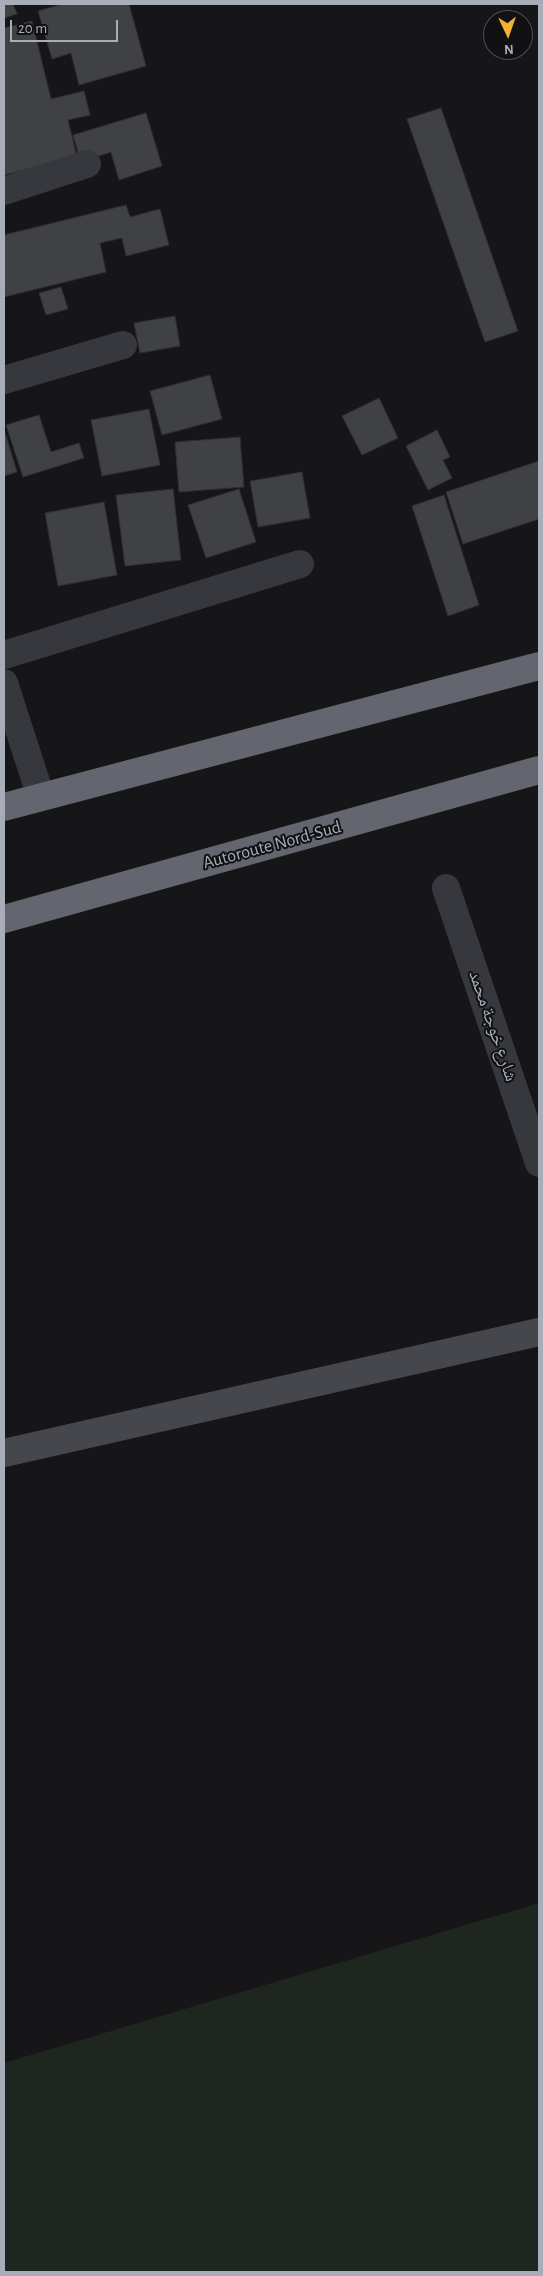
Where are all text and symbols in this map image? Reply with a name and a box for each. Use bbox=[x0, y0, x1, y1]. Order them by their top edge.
scale bar bbox=[12, 10, 120, 42]
north arrow bbox=[483, 10, 533, 60]
text: 20 m bbox=[18, 21, 47, 36]
text: N bbox=[504, 42, 514, 56]
street label: Autoroute Nord-Sud bbox=[201, 816, 343, 874]
street label: شارع خوجة محمد bbox=[464, 968, 522, 1084]

